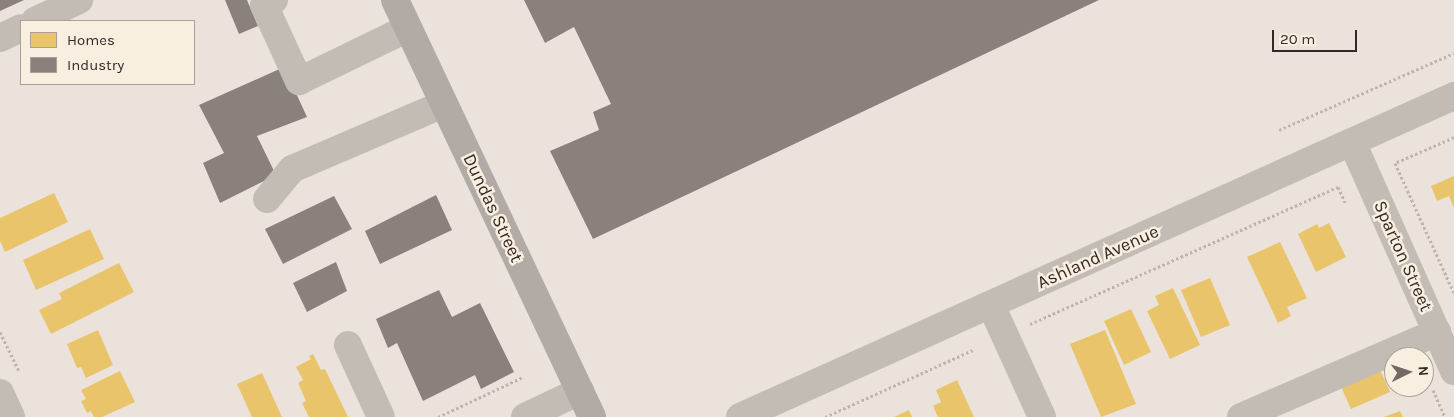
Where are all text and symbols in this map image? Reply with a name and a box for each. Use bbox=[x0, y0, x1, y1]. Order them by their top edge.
legend bbox=[20, 20, 195, 85]
scale bar bbox=[1274, 20, 1359, 52]
text: 20 m bbox=[1280, 30, 1315, 48]
text: Homes bbox=[67, 31, 115, 49]
text: Industry bbox=[67, 56, 124, 74]
street label: Dundas Street bbox=[458, 150, 528, 266]
street label: Sparton Street bbox=[1369, 197, 1437, 315]
street label: Ashland Avenue bbox=[1034, 221, 1162, 293]
north arrow bbox=[1384, 347, 1434, 397]
text: N bbox=[1415, 365, 1432, 377]

